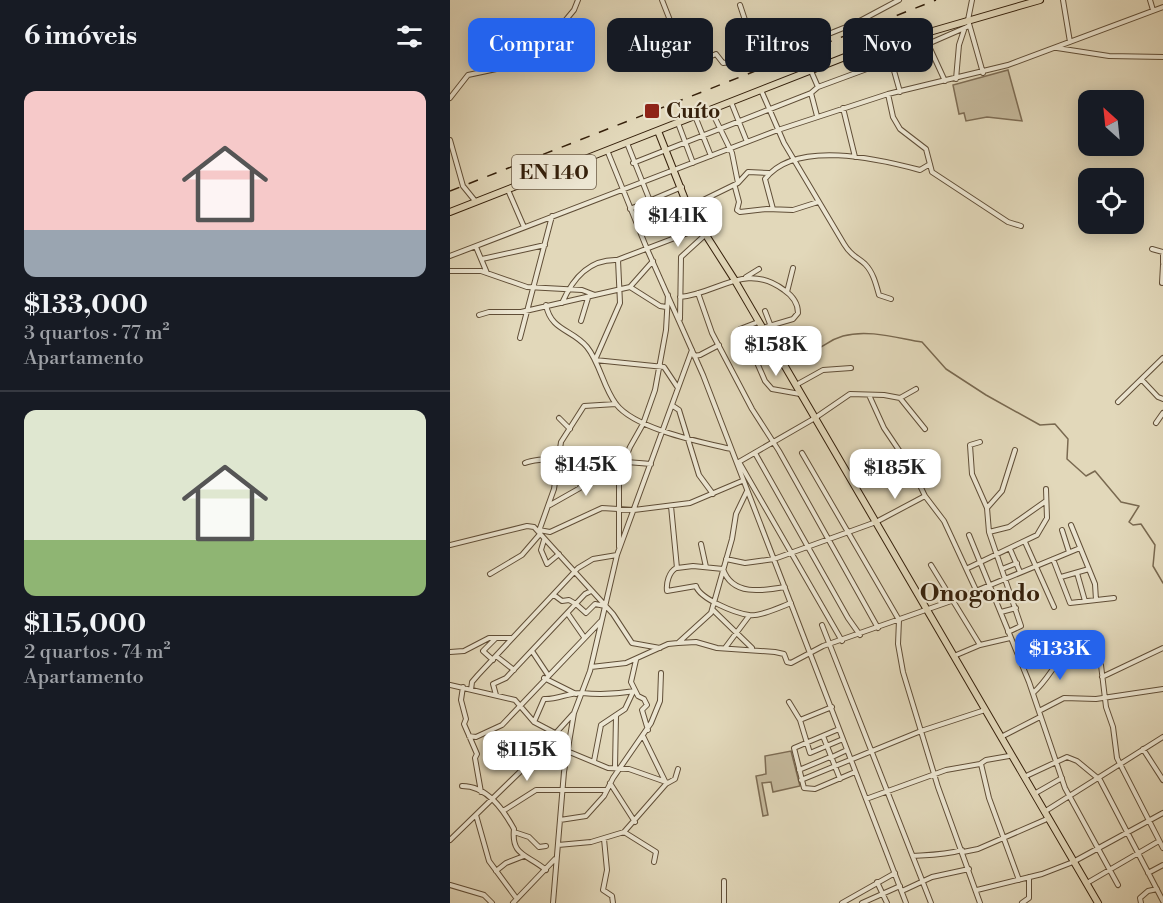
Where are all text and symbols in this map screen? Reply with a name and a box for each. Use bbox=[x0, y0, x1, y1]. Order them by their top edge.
chip: Comprar bbox=[468, 18, 595, 72]
chip: Alugar bbox=[607, 18, 713, 72]
chip: Filtros bbox=[725, 18, 831, 72]
chip: Novo bbox=[843, 18, 933, 72]
text: 6 imóveis bbox=[24, 20, 137, 52]
icon: filters bbox=[393, 20, 426, 53]
north arrow bbox=[1078, 90, 1144, 156]
map controls bbox=[1078, 90, 1144, 234]
place label: Cuíto bbox=[666, 99, 720, 125]
marker: Cuíto bbox=[643, 102, 661, 120]
icon: home bbox=[171, 130, 279, 238]
road number: EN 140 bbox=[512, 155, 596, 189]
button: locate bbox=[1078, 168, 1144, 234]
pin: $141K bbox=[636, 197, 720, 248]
text: $141K bbox=[648, 204, 708, 229]
text: $133,000 bbox=[24, 289, 148, 321]
text: 3 quartos · 77 m² bbox=[24, 321, 169, 346]
pin: $158K bbox=[734, 326, 818, 377]
text: $158K bbox=[745, 333, 807, 358]
text: Apartamento bbox=[24, 346, 144, 371]
pin: $145K bbox=[544, 446, 628, 497]
icon: home bbox=[171, 449, 279, 557]
pin: $185K bbox=[853, 449, 937, 500]
text: $145K bbox=[555, 453, 617, 478]
text: $185K bbox=[864, 456, 926, 481]
district label: Onogondo bbox=[920, 579, 1040, 609]
text: $115,000 bbox=[24, 608, 146, 640]
pin: $133K bbox=[1018, 630, 1102, 681]
text: $133K bbox=[1029, 637, 1091, 662]
text: 2 quartos · 74 m² bbox=[24, 640, 171, 665]
text: Apartamento bbox=[24, 665, 144, 690]
pin: $115K bbox=[485, 731, 569, 782]
text: $115K bbox=[497, 738, 557, 763]

